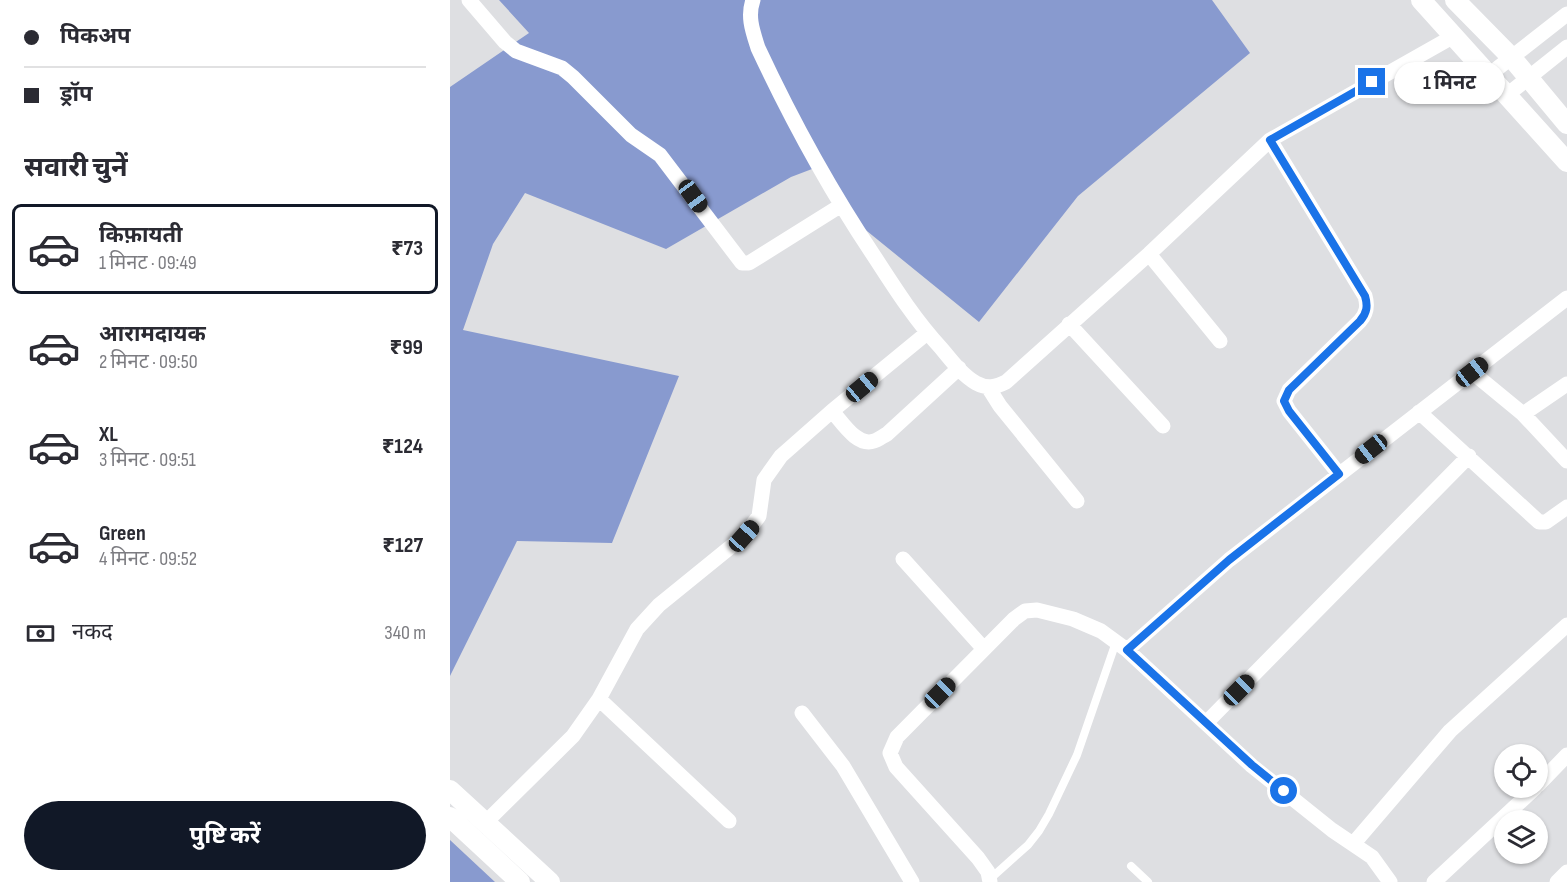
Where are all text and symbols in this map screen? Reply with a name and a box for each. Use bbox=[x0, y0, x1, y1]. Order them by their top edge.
text: पिकअप bbox=[60, 23, 131, 50]
callout: 1 मिनट bbox=[1393, 61, 1504, 103]
route end bbox=[1358, 68, 1385, 95]
text: 1 मिनट bbox=[1423, 71, 1476, 95]
text: ड्रॉप bbox=[60, 81, 93, 108]
text: सवारी चुनें bbox=[24, 152, 128, 184]
car bbox=[675, 176, 711, 216]
icon: car bbox=[27, 222, 81, 276]
text: किफ़ायती bbox=[99, 222, 183, 249]
text: ₹73 bbox=[391, 235, 423, 262]
text: 1 मिनट · 09:49 bbox=[99, 251, 197, 275]
icon: car bbox=[27, 321, 81, 375]
text: आरामदायक bbox=[99, 321, 206, 348]
text: ₹99 bbox=[390, 334, 423, 361]
text: 2 मिनट · 09:50 bbox=[99, 350, 198, 374]
car bbox=[1452, 354, 1492, 390]
car bbox=[842, 369, 882, 405]
icon: car bbox=[27, 420, 81, 474]
text: XL bbox=[99, 421, 118, 448]
car bbox=[1351, 431, 1391, 467]
text: ₹124 bbox=[382, 433, 423, 460]
text: 3 मिनट · 09:51 bbox=[99, 448, 196, 472]
car bbox=[725, 517, 763, 555]
icon: car bbox=[27, 519, 81, 573]
text: Green bbox=[99, 520, 146, 547]
text: ₹127 bbox=[382, 532, 423, 559]
text: 4 मिनट · 09:52 bbox=[99, 547, 197, 571]
icon: cash bbox=[24, 617, 57, 650]
text: नकद bbox=[72, 619, 113, 646]
text: 340 m bbox=[384, 621, 426, 645]
car bbox=[1220, 671, 1258, 709]
car bbox=[921, 674, 959, 712]
map controls bbox=[1494, 744, 1548, 864]
button: locate bbox=[1494, 744, 1548, 798]
route start bbox=[1270, 777, 1297, 804]
button: पुष्टि करें bbox=[24, 801, 426, 870]
button: layers bbox=[1494, 810, 1548, 864]

